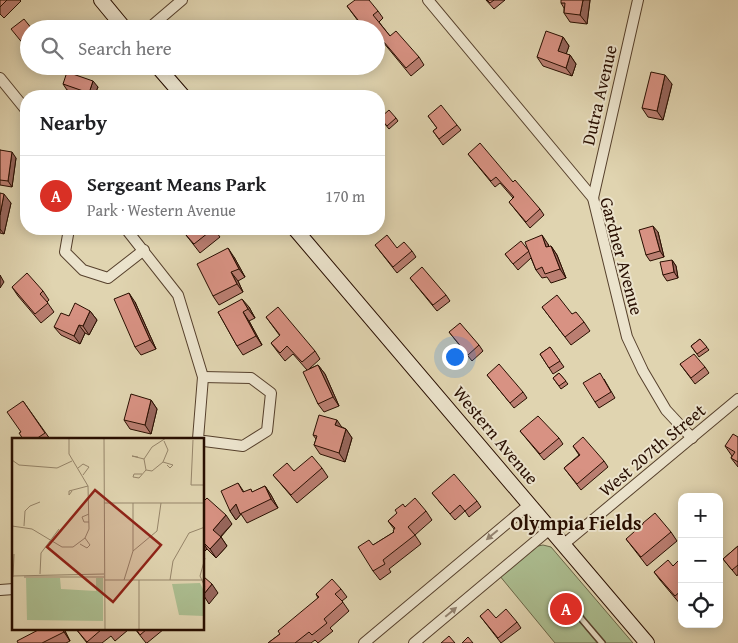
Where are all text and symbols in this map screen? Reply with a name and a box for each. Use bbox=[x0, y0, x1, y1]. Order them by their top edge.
search box bbox=[20, 20, 385, 75]
icon: search bbox=[38, 34, 66, 62]
text: Search here bbox=[78, 34, 172, 62]
street label: Dutra Avenue bbox=[574, 42, 624, 148]
text: Nearby bbox=[40, 107, 107, 138]
text: Sergeant Means Park bbox=[87, 170, 266, 198]
text: A bbox=[51, 184, 61, 208]
text: 170 m bbox=[325, 184, 365, 208]
street label: Gardner Avenue bbox=[593, 194, 651, 318]
text: Park · Western Avenue bbox=[87, 198, 236, 222]
your location bbox=[442, 344, 468, 370]
street label: Western Avenue bbox=[447, 380, 545, 490]
street label: West 207th Street bbox=[593, 397, 712, 503]
inset map bbox=[12, 438, 205, 630]
map controls bbox=[678, 493, 723, 628]
button: + bbox=[678, 493, 723, 538]
district label: Olympia Fields bbox=[510, 508, 642, 537]
one-way arrow bbox=[486, 530, 499, 541]
button: − bbox=[678, 538, 723, 583]
button: locate bbox=[678, 583, 723, 628]
pin: A bbox=[550, 590, 582, 628]
one-way arrow bbox=[445, 606, 458, 617]

